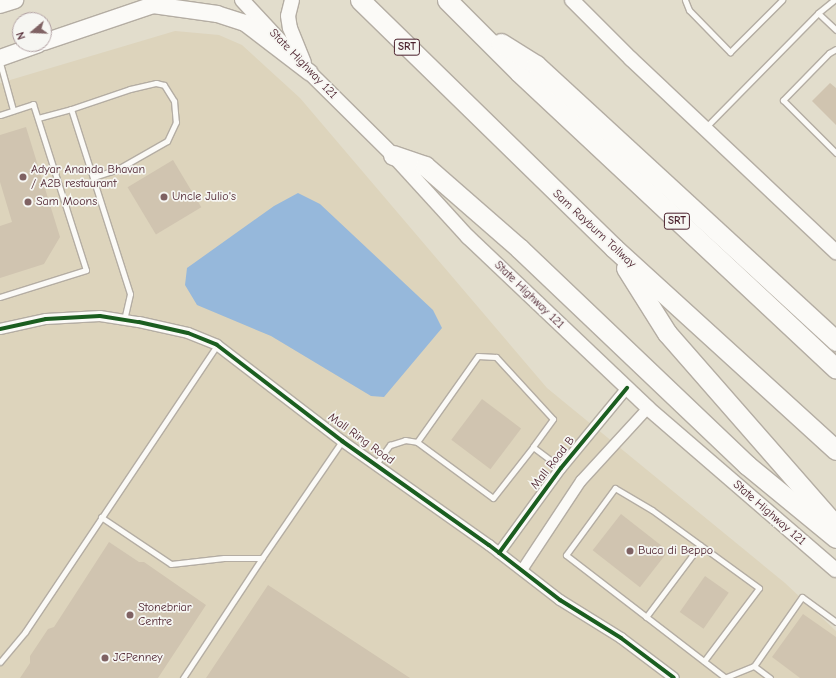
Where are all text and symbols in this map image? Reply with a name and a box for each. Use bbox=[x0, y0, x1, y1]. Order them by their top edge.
north arrow bbox=[12, 12, 52, 52]
street label: State Highway 121 bbox=[266, 26, 340, 102]
text: N bbox=[14, 30, 28, 41]
road number: SRT bbox=[393, 38, 421, 56]
place label: Adyar Ananda Bhavan / A2B restaurant bbox=[31, 163, 145, 191]
marker: Adyar Ananda Bhavan / A2B restaurant bbox=[18, 172, 28, 182]
street label: Sam Rayburn Tollway bbox=[549, 187, 639, 271]
place label: Uncle Julio's bbox=[172, 190, 236, 204]
marker: Uncle Julio's bbox=[159, 192, 169, 202]
place label: Sam Moons bbox=[36, 195, 97, 209]
marker: Sam Moons bbox=[23, 197, 33, 207]
road number: SRT bbox=[663, 212, 691, 230]
street label: State Highway 121 bbox=[491, 258, 567, 332]
street label: Mall Ring Road bbox=[325, 410, 397, 468]
street label: Mall Road B bbox=[528, 434, 578, 492]
street label: State Highway 121 bbox=[730, 478, 808, 548]
place label: Buca di Beppo bbox=[638, 544, 713, 558]
marker: Buca di Beppo bbox=[625, 546, 635, 556]
place label: Stonebriar Centre bbox=[138, 601, 192, 629]
marker: Stonebriar Centre bbox=[125, 610, 135, 620]
place label: JCPenney bbox=[113, 651, 163, 665]
marker: JCPenney bbox=[100, 653, 110, 663]

